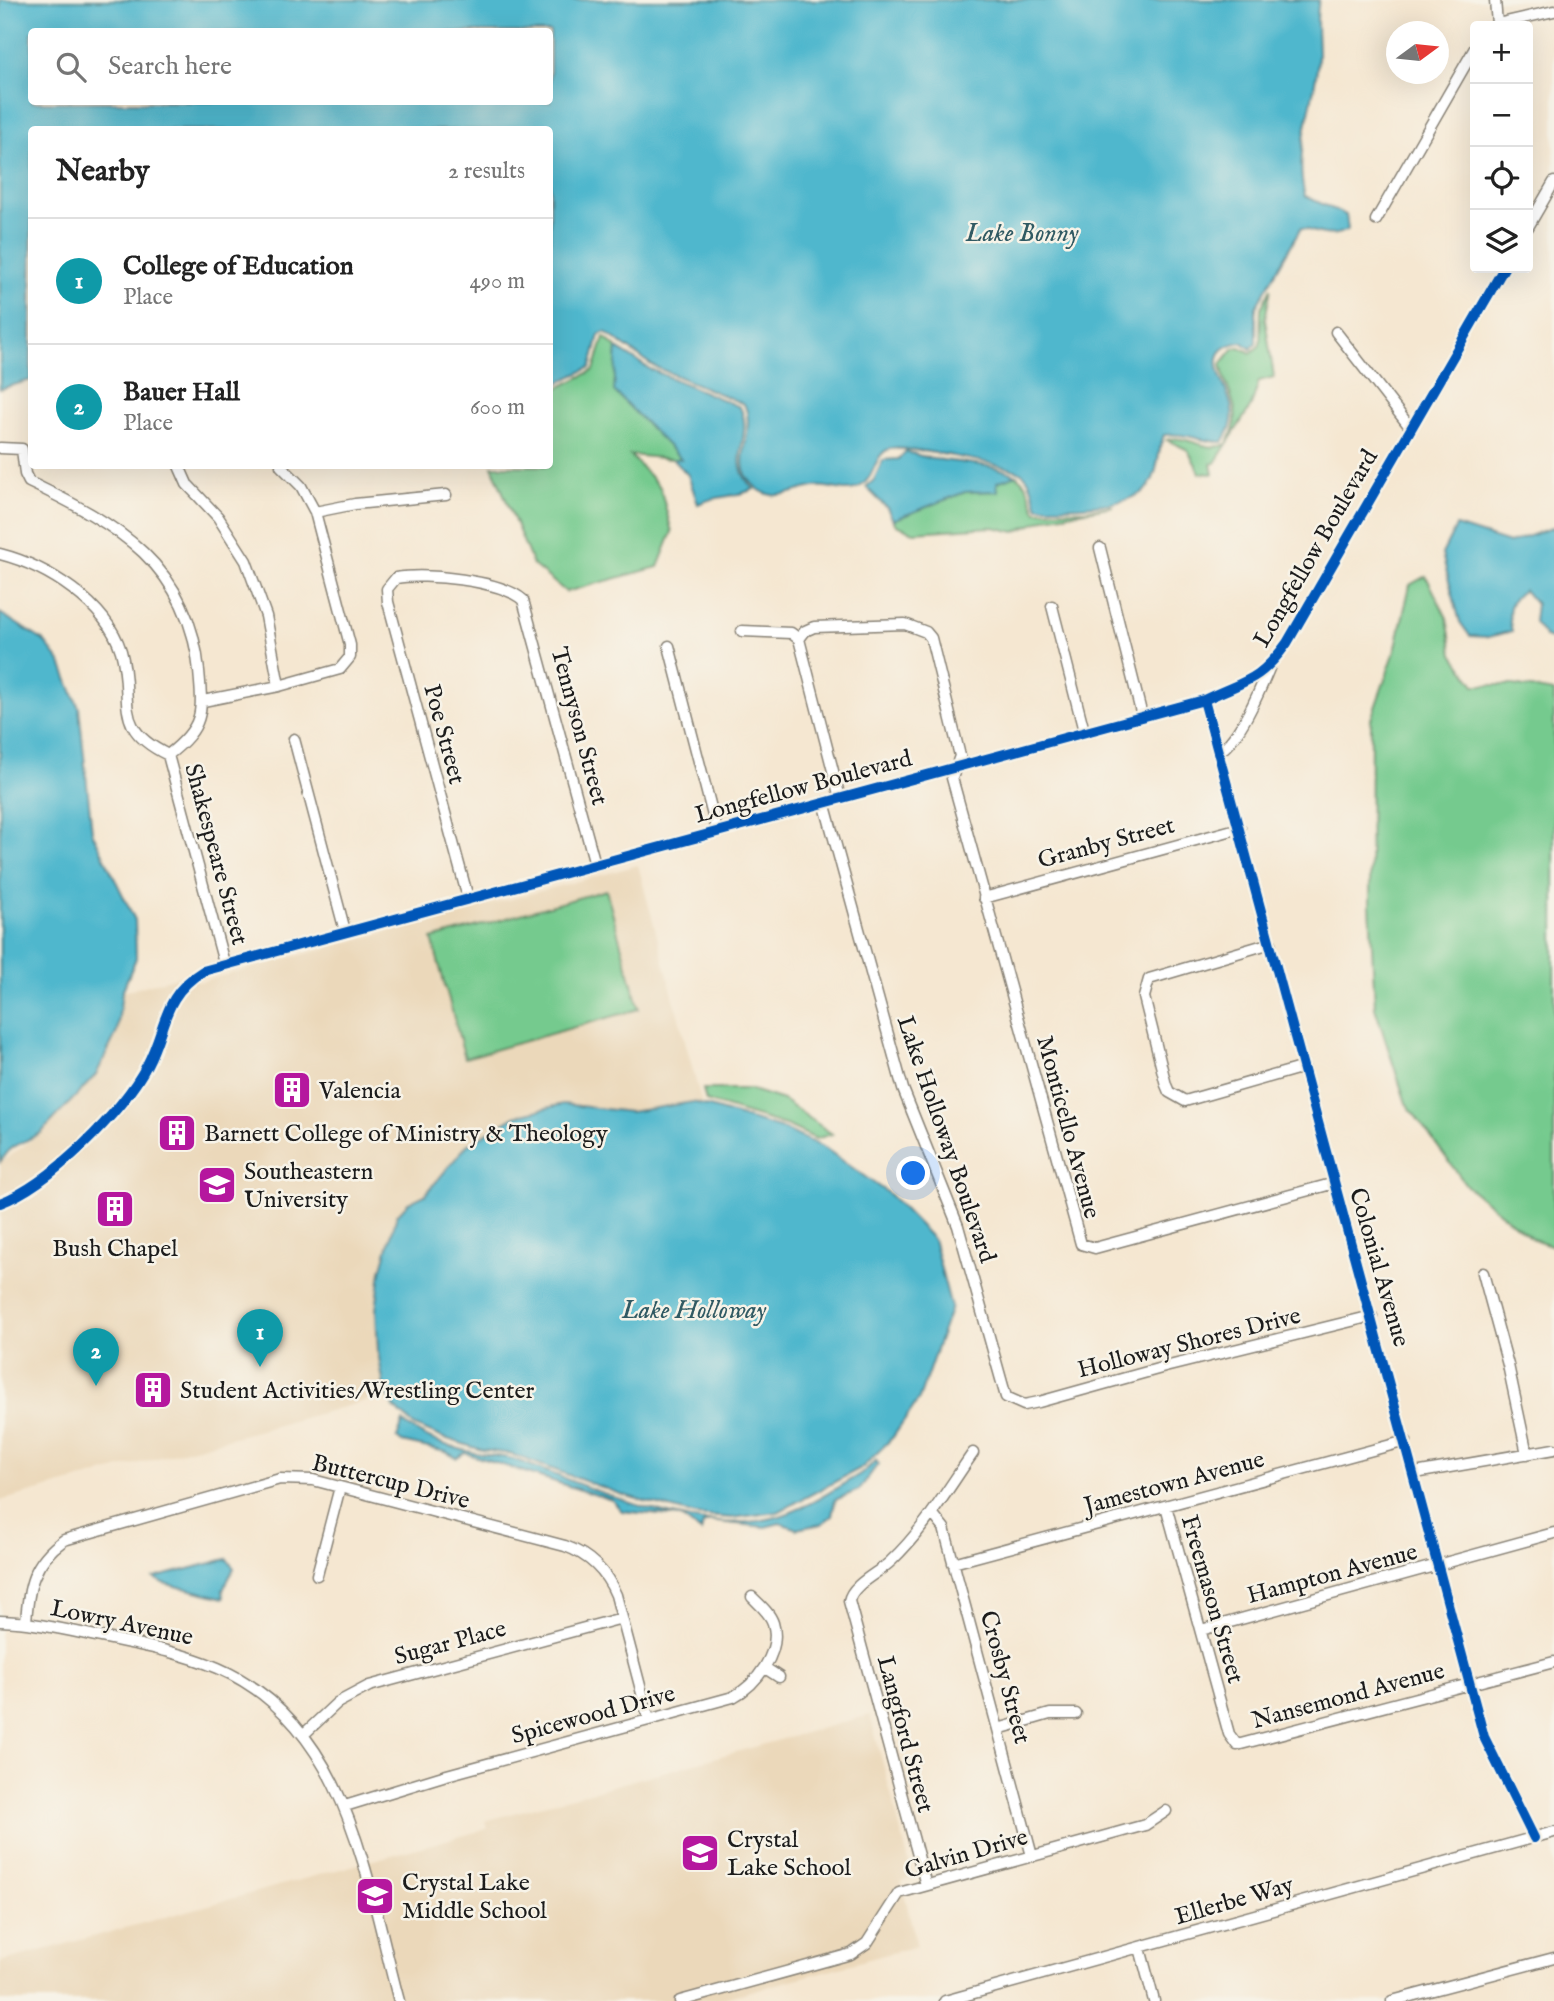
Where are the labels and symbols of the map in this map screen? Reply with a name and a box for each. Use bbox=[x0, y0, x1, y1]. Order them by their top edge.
north arrow bbox=[1386, 21, 1449, 84]
water label: Lake Bonny bbox=[965, 217, 1079, 250]
street label: Longfellow Boulevard bbox=[1247, 444, 1386, 653]
street label: Tennyson Street bbox=[543, 644, 615, 809]
street label: Poe Street bbox=[415, 681, 472, 788]
street label: Longfellow Boulevard bbox=[691, 744, 916, 831]
street label: Shakespeare Street bbox=[176, 760, 255, 949]
street label: Granby Street bbox=[1035, 810, 1178, 877]
street label: Lake Holloway Boulevard bbox=[889, 1012, 1003, 1267]
street label: Monticello Avenue bbox=[1028, 1032, 1107, 1222]
building icon: Valencia bbox=[271, 1069, 313, 1111]
place label: Valencia bbox=[318, 1076, 402, 1107]
building icon: Barnett College of Ministry & Theology bbox=[156, 1112, 198, 1154]
place label: Barnett College of Ministry & Theology bbox=[204, 1119, 608, 1150]
your location bbox=[896, 1156, 930, 1190]
place label: Southeastern University bbox=[244, 1157, 373, 1216]
school or university icon: Southeastern University bbox=[196, 1164, 238, 1206]
street label: Colonial Avenue bbox=[1341, 1184, 1416, 1351]
building icon: Bush Chapel bbox=[94, 1188, 136, 1230]
place label: Bush Chapel bbox=[52, 1234, 178, 1265]
water label: Lake Holloway bbox=[621, 1294, 767, 1327]
street label: Holloway Shores Drive bbox=[1075, 1301, 1304, 1386]
pin: 1 bbox=[237, 1309, 283, 1367]
pin: 2 bbox=[73, 1328, 119, 1386]
building icon: Student Activities/Wrestling Center bbox=[132, 1369, 174, 1411]
place label: Student Activities/Wrestling Center bbox=[180, 1376, 535, 1407]
street label: Jamestown Avenue bbox=[1078, 1444, 1268, 1523]
street label: Buttercup Drive bbox=[309, 1448, 473, 1517]
street label: Freemason Street bbox=[1173, 1512, 1250, 1687]
street label: Hampton Avenue bbox=[1244, 1537, 1421, 1612]
street label: Lowry Avenue bbox=[48, 1593, 196, 1654]
street label: Crosby Street bbox=[972, 1607, 1037, 1747]
street label: Sugar Place bbox=[391, 1614, 510, 1673]
street label: Langford Street bbox=[869, 1653, 940, 1816]
street label: Nansemond Avenue bbox=[1249, 1656, 1448, 1737]
street label: Spicewood Drive bbox=[508, 1679, 679, 1752]
street label: Galvin Drive bbox=[901, 1822, 1032, 1887]
place label: Crystal Lake School bbox=[727, 1825, 851, 1884]
school or university icon: Crystal Lake School bbox=[679, 1832, 721, 1874]
place label: Crystal Lake Middle School bbox=[402, 1868, 547, 1927]
street label: Ellerbe Way bbox=[1172, 1870, 1297, 1933]
school or university icon: Crystal Lake Middle School bbox=[354, 1875, 396, 1917]

